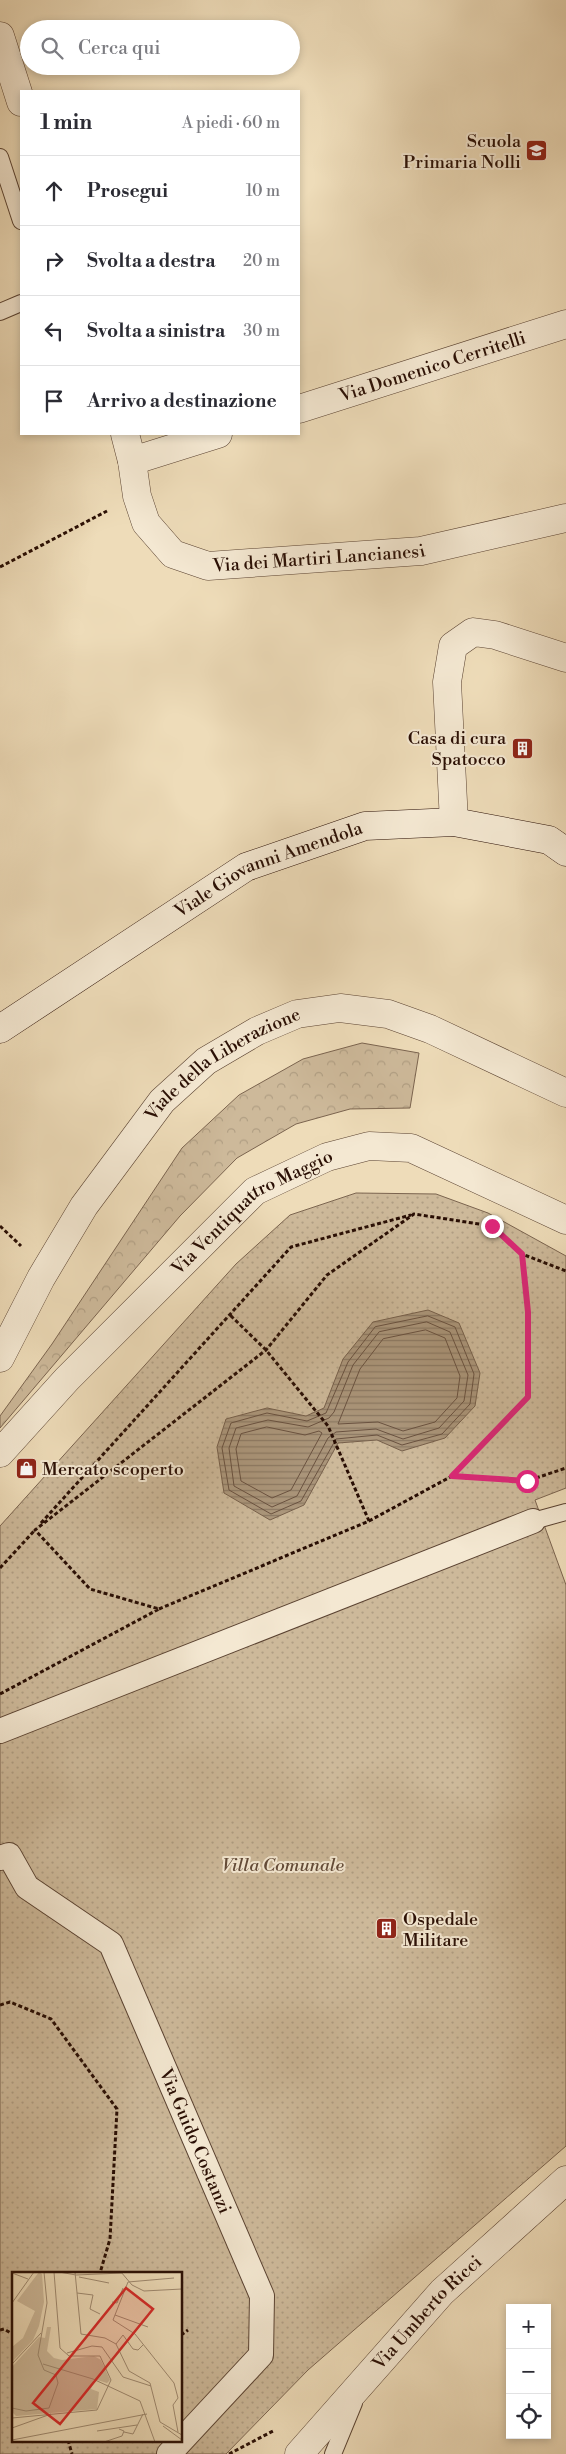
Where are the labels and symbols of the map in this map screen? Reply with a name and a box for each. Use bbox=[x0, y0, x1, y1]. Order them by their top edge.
place label: Scuola Primaria Nolli bbox=[403, 130, 522, 174]
school or university icon: Scuola Primaria Nolli bbox=[525, 139, 549, 163]
street label: Via Domenico Cerritelli bbox=[335, 327, 529, 408]
street label: Via dei Martiri Lancianesi bbox=[211, 539, 428, 578]
place label: Casa di cura Spatocco bbox=[408, 727, 507, 771]
building icon: Casa di cura Spatocco bbox=[510, 736, 534, 760]
street label: Viale Giovanni Amendola bbox=[169, 816, 367, 924]
street label: Viale della Liberazione bbox=[140, 1003, 304, 1126]
street label: Via Ventiquattro Maggio bbox=[166, 1145, 337, 1281]
route end bbox=[481, 1215, 504, 1238]
shop icon: Mercato scoperto bbox=[14, 1457, 38, 1481]
place label: Mercato scoperto bbox=[42, 1458, 184, 1481]
route start bbox=[516, 1470, 539, 1493]
park label: Villa Comunale bbox=[222, 1854, 345, 1877]
place label: Ospedale Militare bbox=[403, 1908, 478, 1952]
building icon: Ospedale Militare bbox=[375, 1917, 399, 1941]
street label: Via Guido Costanzi bbox=[153, 2064, 236, 2217]
street label: Via Umberto Ricci bbox=[367, 2251, 487, 2376]
inset map bbox=[12, 2272, 182, 2442]

